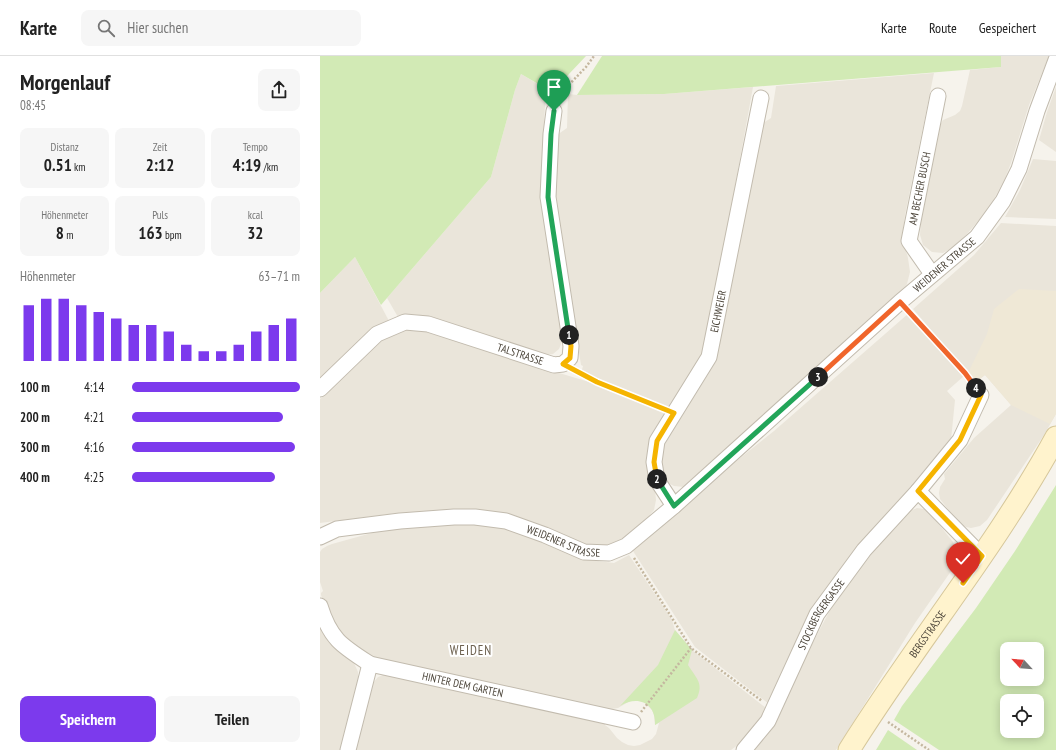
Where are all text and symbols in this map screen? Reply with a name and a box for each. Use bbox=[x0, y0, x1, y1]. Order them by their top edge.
search box bbox=[81, 10, 361, 46]
text: Karte bbox=[20, 16, 57, 40]
icon: search bbox=[95, 17, 117, 39]
text: Hier suchen bbox=[127, 18, 188, 37]
text: Karte bbox=[881, 19, 907, 37]
text: Route bbox=[929, 19, 957, 37]
text: Gespeichert bbox=[979, 19, 1036, 37]
text: Morgenlauf bbox=[20, 68, 110, 96]
button: share bbox=[258, 69, 300, 111]
pin bbox=[537, 70, 571, 111]
icon: arrive bbox=[543, 76, 565, 98]
text: 08:45 bbox=[20, 97, 46, 114]
text: Distanz bbox=[51, 140, 79, 154]
text: Zeit bbox=[153, 140, 167, 154]
text: Tempo bbox=[243, 140, 268, 154]
street label: AM BECHER BUSCH bbox=[905, 150, 934, 226]
text: 0.51 bbox=[44, 154, 72, 176]
text: 2:12 bbox=[146, 154, 174, 176]
text: 4:19 bbox=[232, 154, 261, 176]
text: km bbox=[72, 160, 86, 174]
text: /km bbox=[261, 160, 278, 174]
text: Höhenmeter bbox=[41, 208, 88, 222]
text: Puls bbox=[152, 208, 168, 222]
text: kcal bbox=[248, 208, 263, 222]
text: 8 bbox=[56, 222, 64, 244]
text: 163 bbox=[138, 222, 163, 244]
text: 32 bbox=[247, 222, 263, 244]
text: m bbox=[64, 228, 73, 242]
text: bpm bbox=[163, 228, 182, 242]
street label: WEIDENER STRASSE bbox=[910, 234, 979, 295]
text: Höhenmeter bbox=[20, 268, 76, 285]
text: 63–71 m bbox=[258, 268, 300, 285]
street label: EICHWEIER bbox=[707, 289, 729, 334]
pin: 1 bbox=[559, 325, 579, 345]
text: 1 bbox=[566, 328, 572, 342]
street label: TALSTRASSE bbox=[495, 340, 546, 368]
pin: 3 bbox=[808, 367, 828, 387]
text: 3 bbox=[815, 370, 821, 384]
pin: 4 bbox=[966, 378, 986, 398]
text: 100 m bbox=[20, 379, 50, 396]
text: 4:14 bbox=[84, 379, 104, 396]
text: 4 bbox=[973, 381, 979, 395]
text: 200 m bbox=[20, 409, 50, 426]
text: 4:21 bbox=[84, 409, 104, 426]
text: 300 m bbox=[20, 439, 50, 456]
text: 4:16 bbox=[84, 439, 104, 456]
text: 400 m bbox=[20, 469, 50, 486]
text: 4:25 bbox=[84, 469, 104, 486]
pin: 2 bbox=[647, 469, 667, 489]
text: 2 bbox=[654, 472, 660, 486]
street label: WEIDENER STRASSE bbox=[525, 522, 601, 560]
pin bbox=[946, 542, 980, 583]
icon: check bbox=[952, 548, 974, 570]
street label: STOCKBERGERGASSE bbox=[795, 576, 848, 652]
street label: BERGSTRASSE bbox=[906, 607, 949, 660]
district label: WEIDEN bbox=[450, 642, 492, 659]
north arrow bbox=[1000, 642, 1044, 686]
map controls bbox=[1000, 642, 1044, 738]
street label: HINTER DEM GARTEN bbox=[421, 669, 505, 700]
button: locate bbox=[1000, 694, 1044, 738]
button: Speichern bbox=[20, 696, 156, 742]
button: Teilen bbox=[164, 696, 300, 742]

